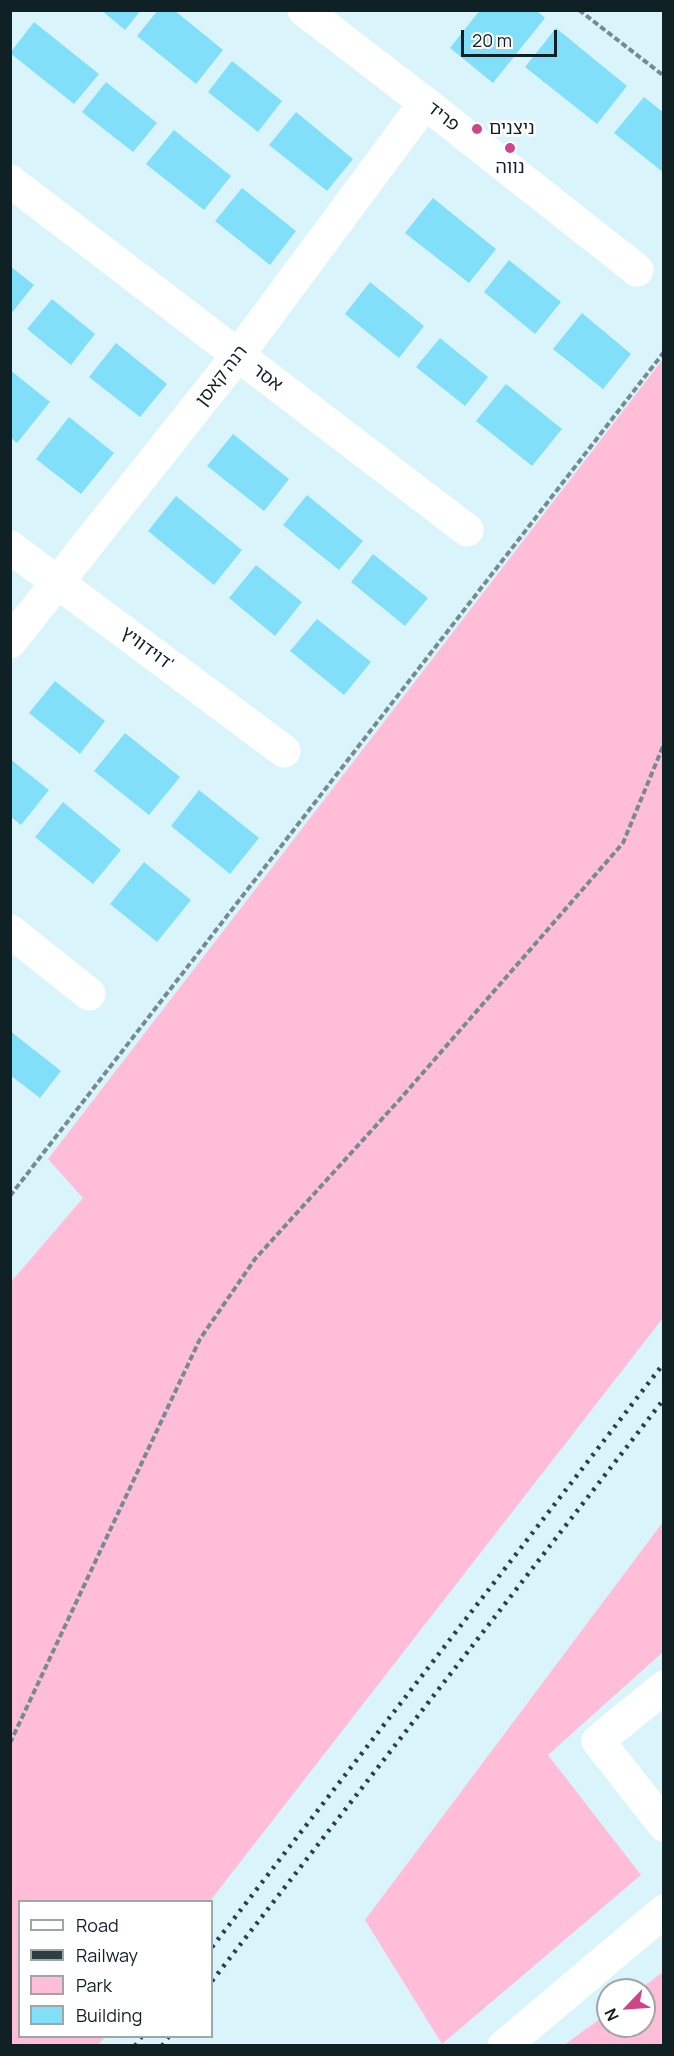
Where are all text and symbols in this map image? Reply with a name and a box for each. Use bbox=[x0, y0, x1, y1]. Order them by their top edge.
scale bar bbox=[464, 18, 560, 56]
text: 20 m bbox=[472, 28, 512, 52]
street label: פריד bbox=[422, 98, 464, 136]
place label: ניצנים bbox=[489, 118, 535, 140]
marker: ניצנים bbox=[470, 122, 484, 136]
marker: נווה bbox=[503, 141, 517, 155]
place label: נווה bbox=[496, 157, 524, 179]
street label: רנה קאסן bbox=[192, 341, 252, 411]
street label: אסר bbox=[248, 360, 286, 396]
street label: דוידוויץ' bbox=[117, 622, 177, 676]
legend bbox=[18, 1900, 213, 2038]
text: Road bbox=[76, 1913, 119, 1937]
text: Railway bbox=[76, 1943, 138, 1967]
text: Park bbox=[76, 1973, 112, 1997]
north arrow bbox=[596, 1978, 656, 2038]
text: Building bbox=[76, 2003, 142, 2027]
text: N bbox=[599, 2005, 624, 2025]

